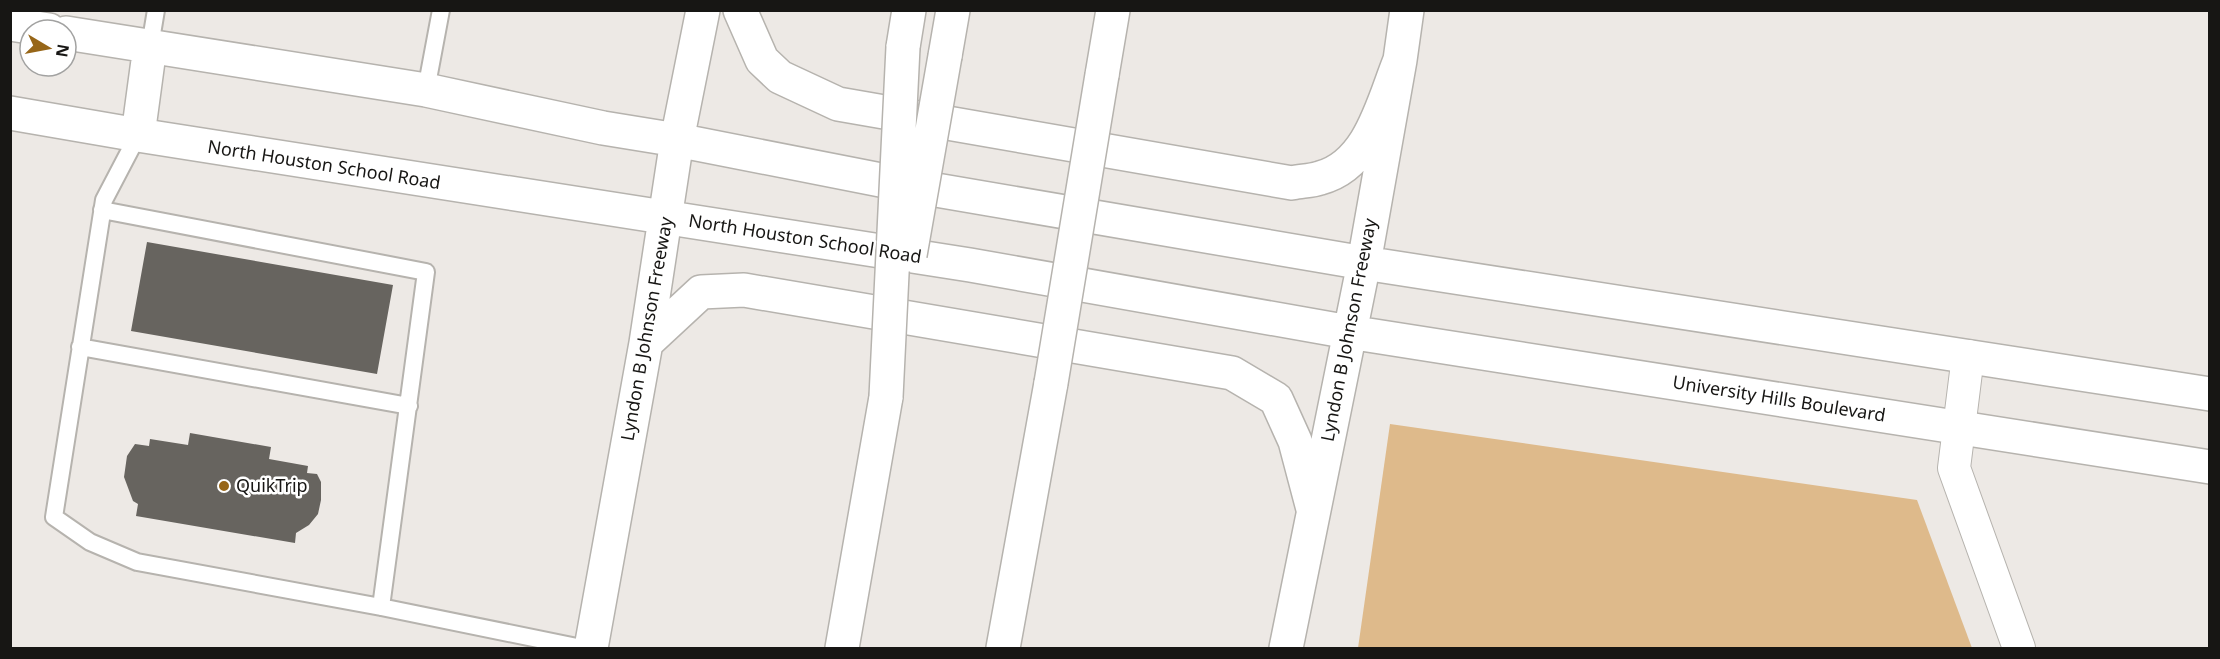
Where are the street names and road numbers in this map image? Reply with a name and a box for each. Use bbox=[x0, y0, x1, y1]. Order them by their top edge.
street label: North Houston School Road bbox=[206, 134, 442, 194]
street label: North Houston School Road bbox=[687, 208, 923, 268]
street label: Lyndon B Johnson Freeway bbox=[614, 214, 678, 443]
street label: Lyndon B Johnson Freeway bbox=[1315, 215, 1382, 444]
street label: University Hills Boulevard bbox=[1671, 369, 1887, 427]

